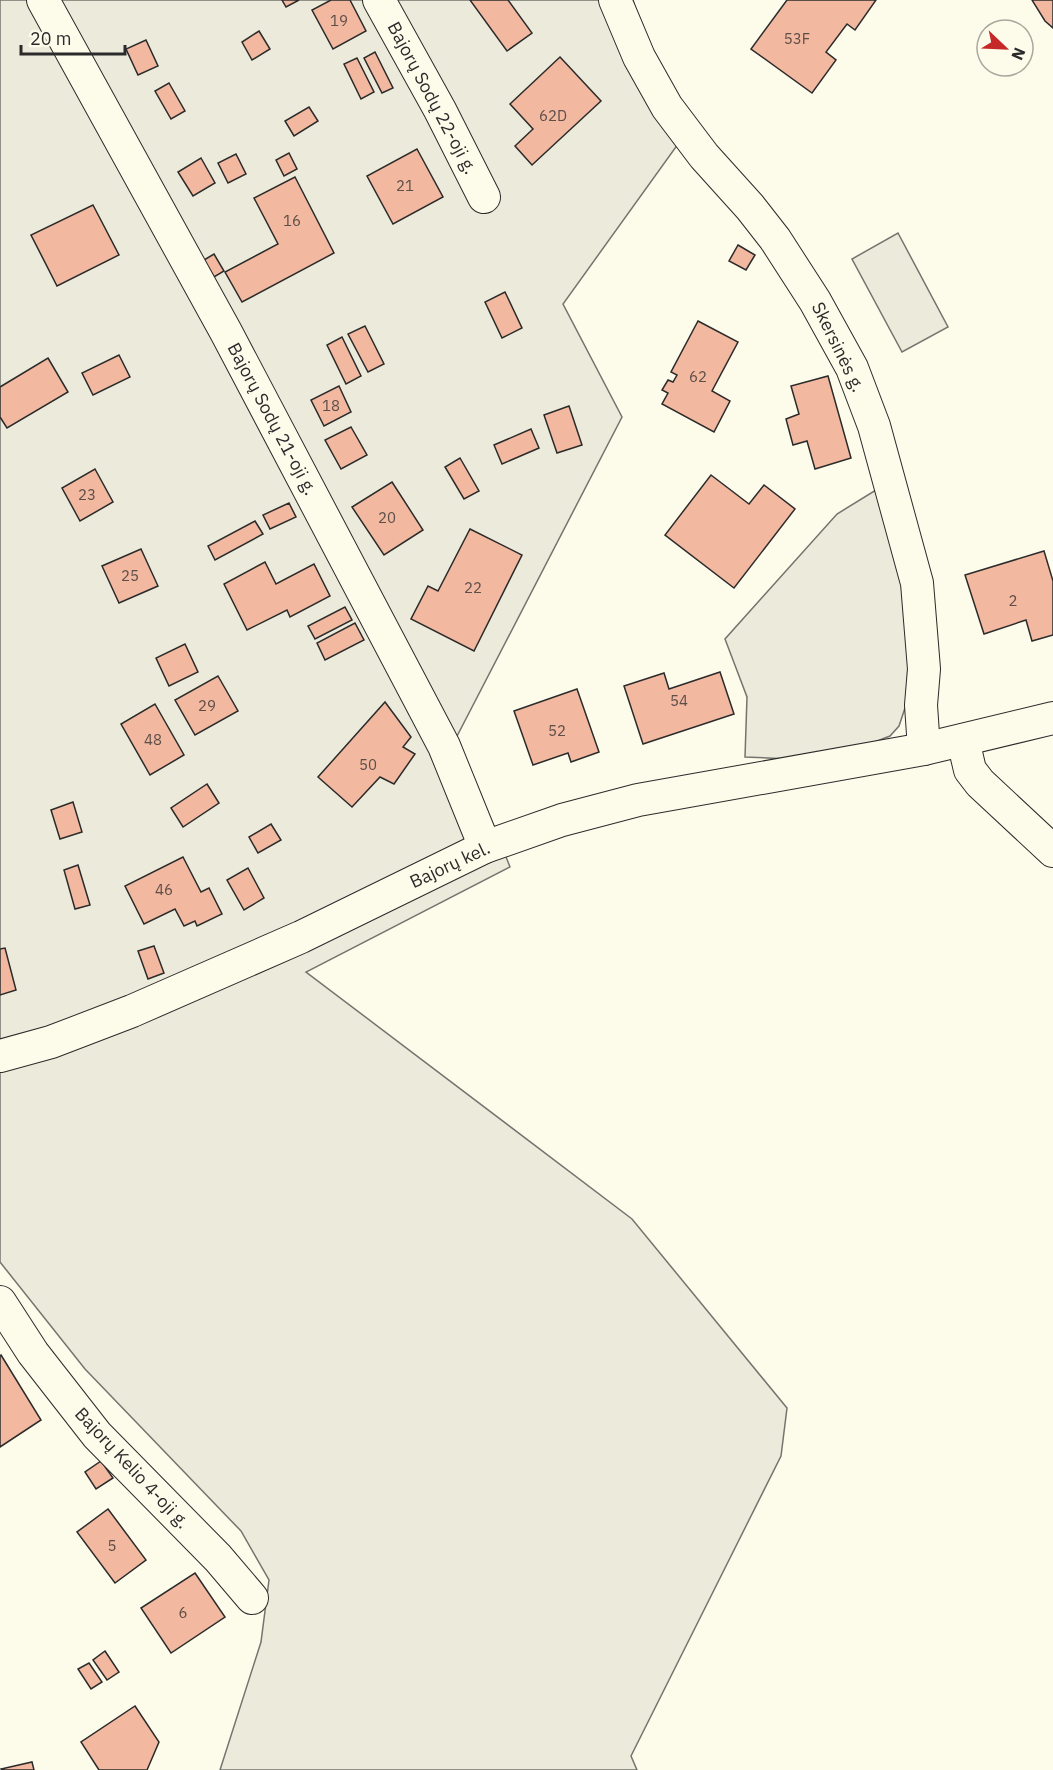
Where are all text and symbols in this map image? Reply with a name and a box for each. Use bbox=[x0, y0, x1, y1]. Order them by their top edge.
house number: 19 bbox=[330, 11, 348, 30]
scale bar bbox=[21, 18, 124, 56]
street label: Bajorų Sodų 22-oji g. bbox=[383, 18, 482, 178]
north arrow bbox=[975, 18, 1035, 78]
text: 20 m bbox=[30, 27, 72, 50]
house number: 53F bbox=[784, 29, 810, 48]
text: N bbox=[1007, 45, 1030, 63]
house number: 62D bbox=[539, 106, 567, 125]
house number: 21 bbox=[396, 176, 414, 195]
house number: 16 bbox=[283, 211, 301, 230]
street label: Skersinės g. bbox=[807, 298, 870, 395]
street label: Bajorų Sodų 21-oji g. bbox=[223, 339, 322, 499]
house number: 62 bbox=[689, 367, 707, 386]
house number: 18 bbox=[322, 396, 340, 415]
house number: 23 bbox=[78, 485, 96, 504]
house number: 20 bbox=[378, 508, 396, 527]
house number: 25 bbox=[121, 566, 139, 585]
house number: 22 bbox=[464, 578, 482, 597]
house number: 2 bbox=[1008, 591, 1018, 610]
house number: 54 bbox=[670, 691, 688, 710]
house number: 29 bbox=[198, 696, 216, 715]
house number: 52 bbox=[548, 721, 566, 740]
house number: 48 bbox=[144, 730, 162, 749]
house number: 50 bbox=[359, 755, 377, 774]
street label: Bajorų kel. bbox=[406, 836, 494, 893]
house number: 46 bbox=[155, 880, 173, 899]
street label: Bajorų Kelio 4-oji g. bbox=[70, 1402, 195, 1533]
house number: 5 bbox=[107, 1536, 117, 1555]
house number: 6 bbox=[178, 1603, 188, 1622]

